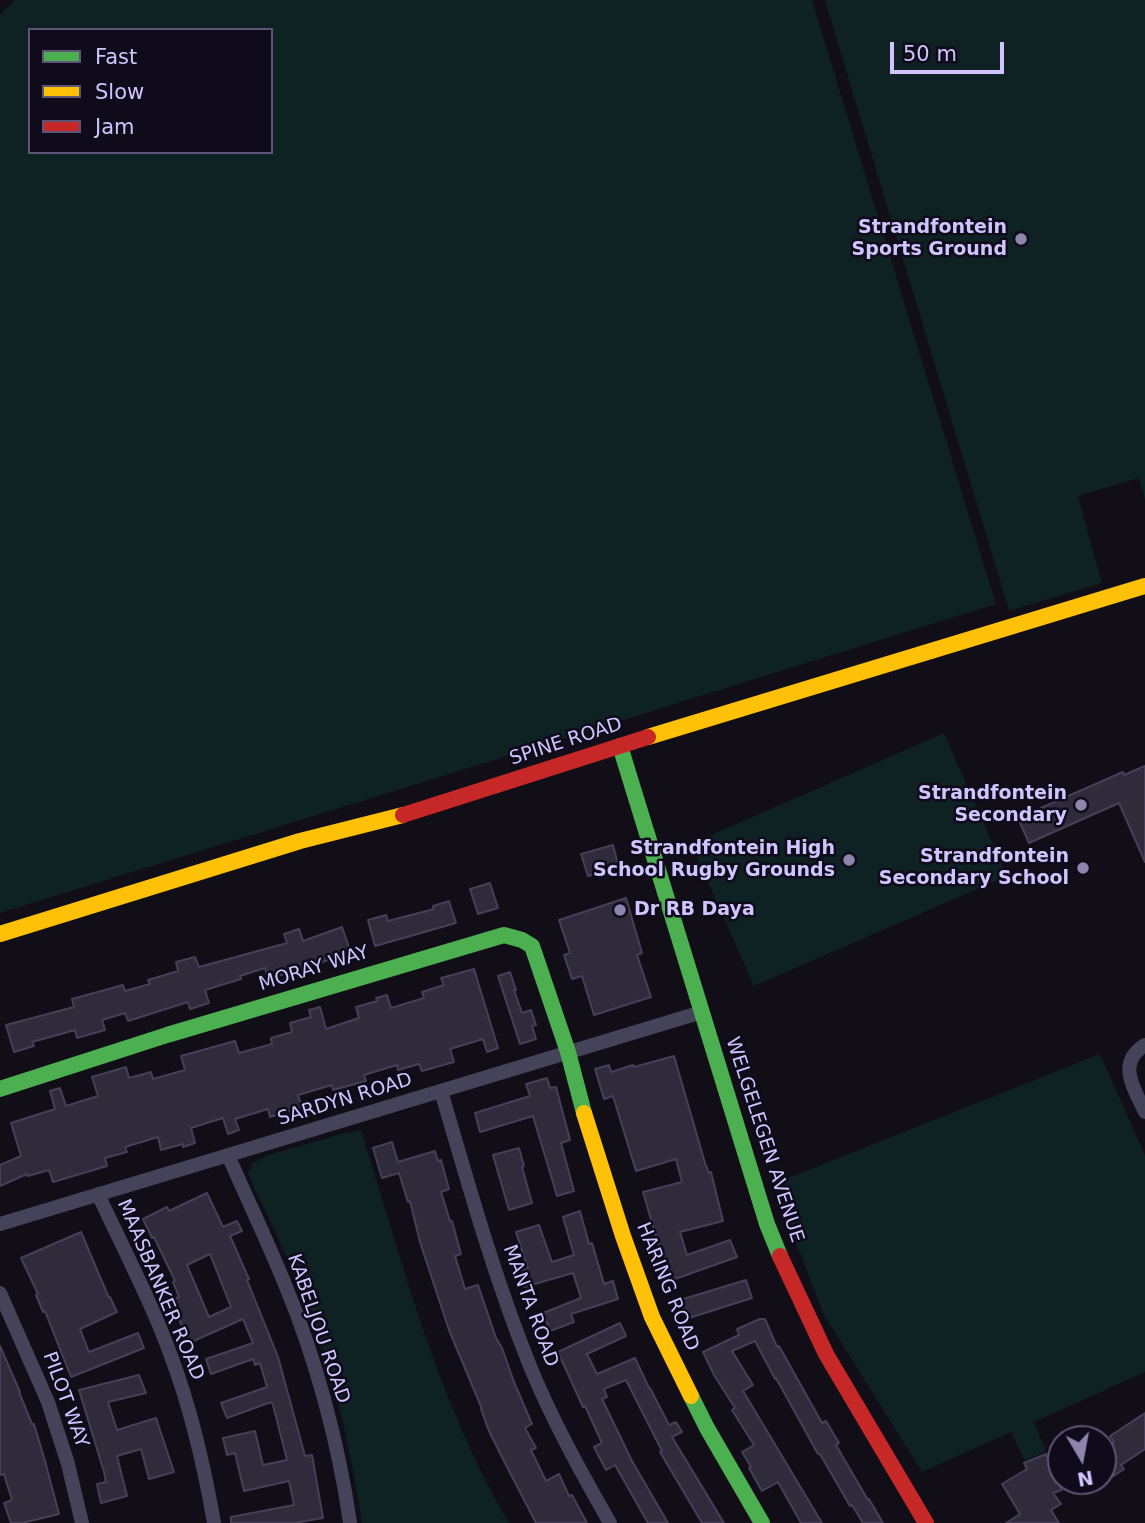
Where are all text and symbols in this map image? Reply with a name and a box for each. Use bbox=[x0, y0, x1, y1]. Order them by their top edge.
legend bbox=[28, 28, 273, 154]
scale bar bbox=[893, 28, 1007, 72]
text: 50 m bbox=[903, 42, 957, 66]
text: Fast bbox=[95, 45, 137, 69]
text: Slow bbox=[95, 80, 144, 104]
text: Jam bbox=[95, 115, 135, 139]
place label: Strandfontein Sports Ground bbox=[852, 217, 1007, 261]
marker: Strandfontein Sports Ground bbox=[1013, 231, 1029, 247]
street label: SPINE ROAD bbox=[507, 713, 625, 771]
place label: Strandfontein Secondary bbox=[918, 783, 1067, 827]
marker: Strandfontein Secondary bbox=[1073, 797, 1089, 813]
place label: Strandfontein High School Rugby Grounds bbox=[593, 838, 835, 882]
place label: Strandfontein Secondary School bbox=[879, 846, 1069, 890]
marker: Strandfontein High School Rugby Grounds bbox=[841, 852, 857, 868]
marker: Strandfontein Secondary School bbox=[1075, 860, 1091, 876]
place label: Dr RB Daya bbox=[634, 899, 755, 921]
marker: Dr RB Daya bbox=[612, 902, 628, 918]
street label: MORAY WAY bbox=[256, 941, 372, 997]
street label: WELGELEGEN AVENUE bbox=[720, 1034, 808, 1246]
street label: SARDYN ROAD bbox=[275, 1069, 415, 1131]
street label: MAASBANKER ROAD bbox=[112, 1196, 208, 1384]
street label: HARING ROAD bbox=[631, 1219, 703, 1355]
street label: MANTA ROAD bbox=[497, 1242, 563, 1370]
street label: KABELJOU ROAD bbox=[282, 1251, 354, 1407]
street label: PILOT WAY bbox=[37, 1349, 93, 1451]
north arrow bbox=[1047, 1425, 1117, 1495]
text: N bbox=[1076, 1466, 1095, 1491]

